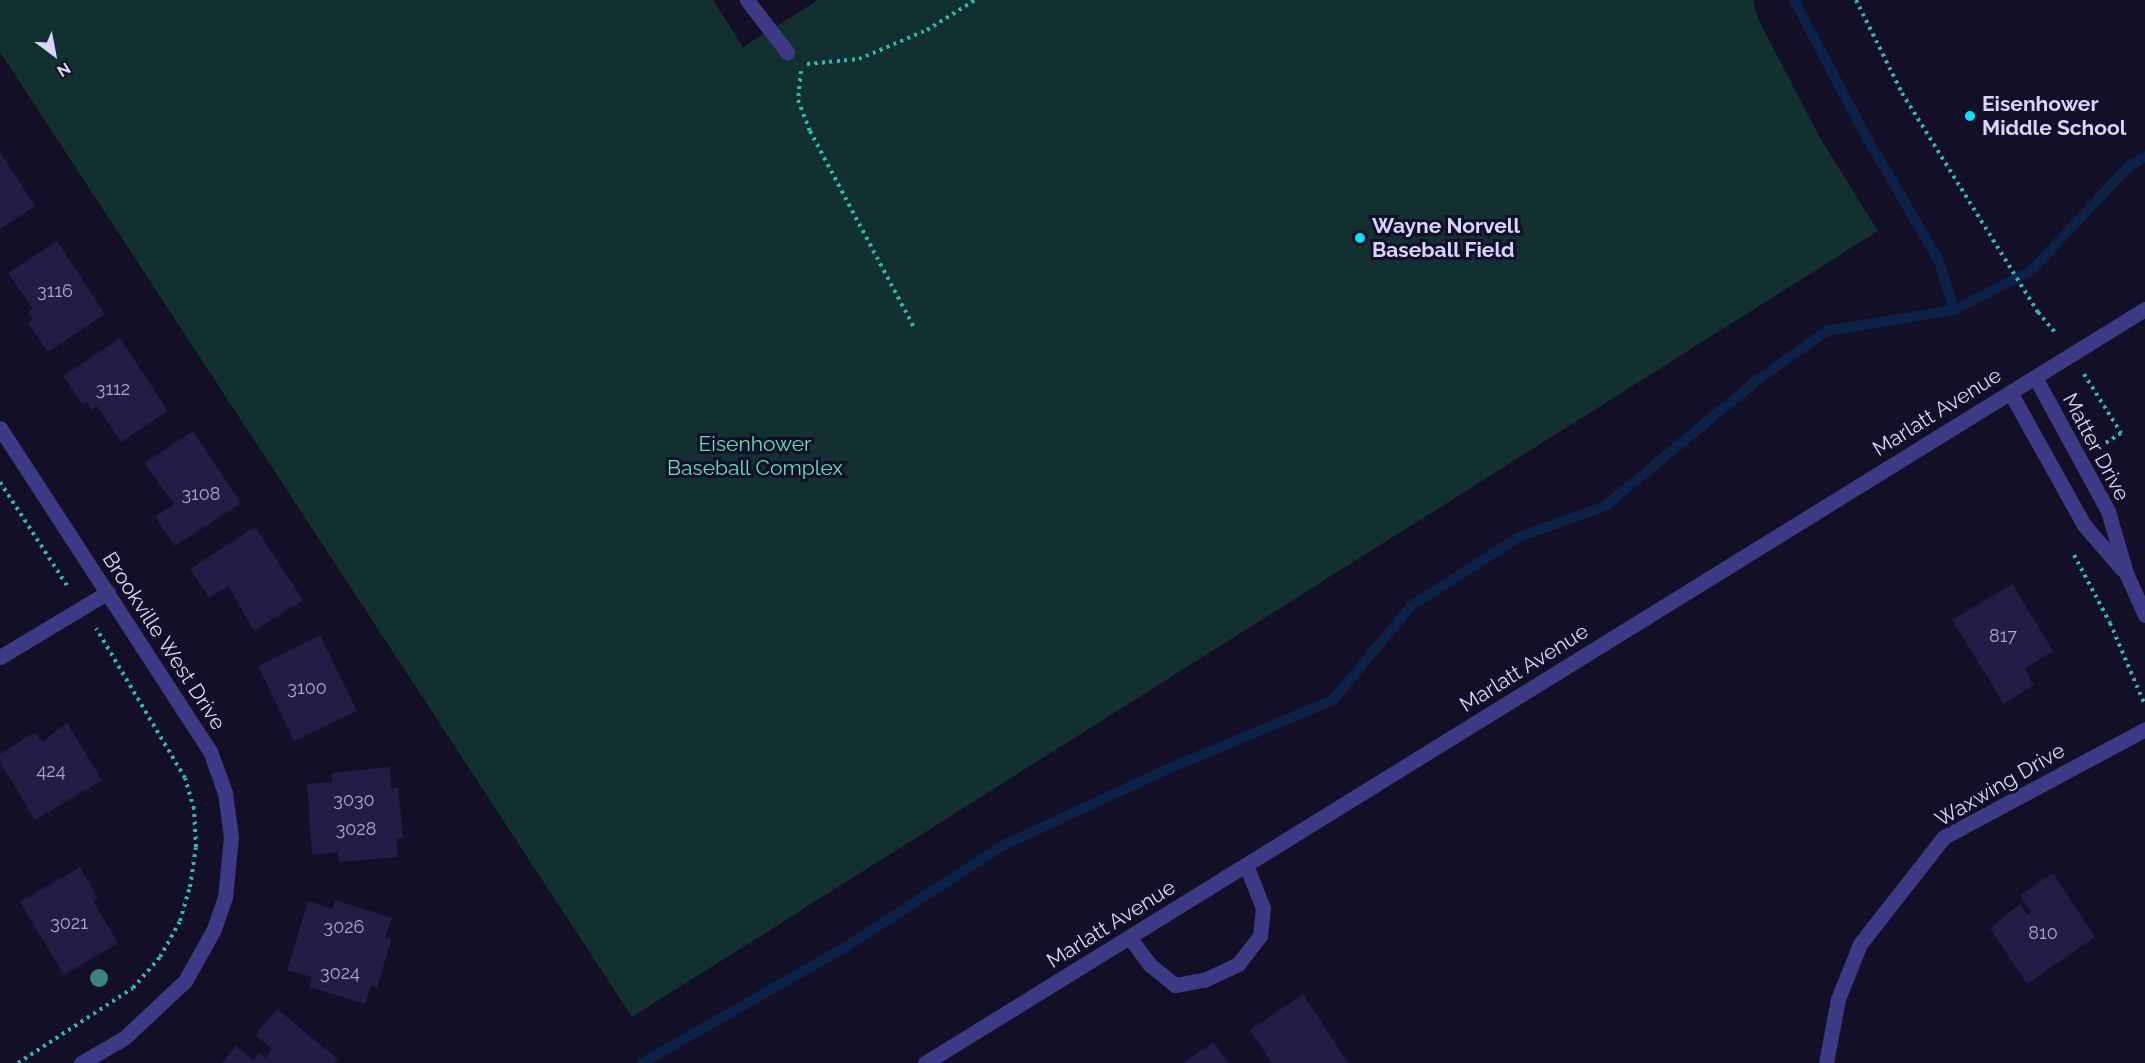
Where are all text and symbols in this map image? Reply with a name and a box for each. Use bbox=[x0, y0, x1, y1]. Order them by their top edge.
north arrow bbox=[24, 24, 84, 84]
text: N bbox=[54, 58, 74, 81]
place label: Eisenhower Middle School bbox=[1982, 91, 2126, 141]
marker: Eisenhower Middle School bbox=[1963, 109, 1977, 123]
place label: Wayne Norvell Baseball Field bbox=[1372, 213, 1520, 263]
marker: Wayne Norvell Baseball Field bbox=[1353, 231, 1367, 245]
house number: 3116 bbox=[37, 280, 73, 302]
street label: Marlatt Avenue bbox=[1868, 362, 2006, 462]
house number: 3112 bbox=[96, 378, 130, 400]
street label: Matter Drive bbox=[2057, 389, 2135, 505]
park label: Eisenhower Baseball Complex bbox=[667, 431, 843, 481]
house number: 3108 bbox=[181, 483, 221, 505]
street label: Brookville West Drive bbox=[97, 547, 231, 735]
street label: Marlatt Avenue bbox=[1455, 618, 1593, 718]
house number: 817 bbox=[1989, 625, 2017, 647]
house number: 3100 bbox=[287, 677, 327, 699]
street label: Waxwing Drive bbox=[1931, 738, 2069, 832]
house number: 424 bbox=[36, 760, 66, 782]
house number: 3030 bbox=[333, 789, 375, 811]
house number: 3028 bbox=[336, 818, 376, 840]
street label: Marlatt Avenue bbox=[1042, 874, 1180, 974]
house number: 3021 bbox=[50, 912, 88, 934]
house number: 3026 bbox=[324, 916, 364, 938]
house number: 810 bbox=[2028, 922, 2058, 944]
house number: 3024 bbox=[320, 962, 360, 984]

